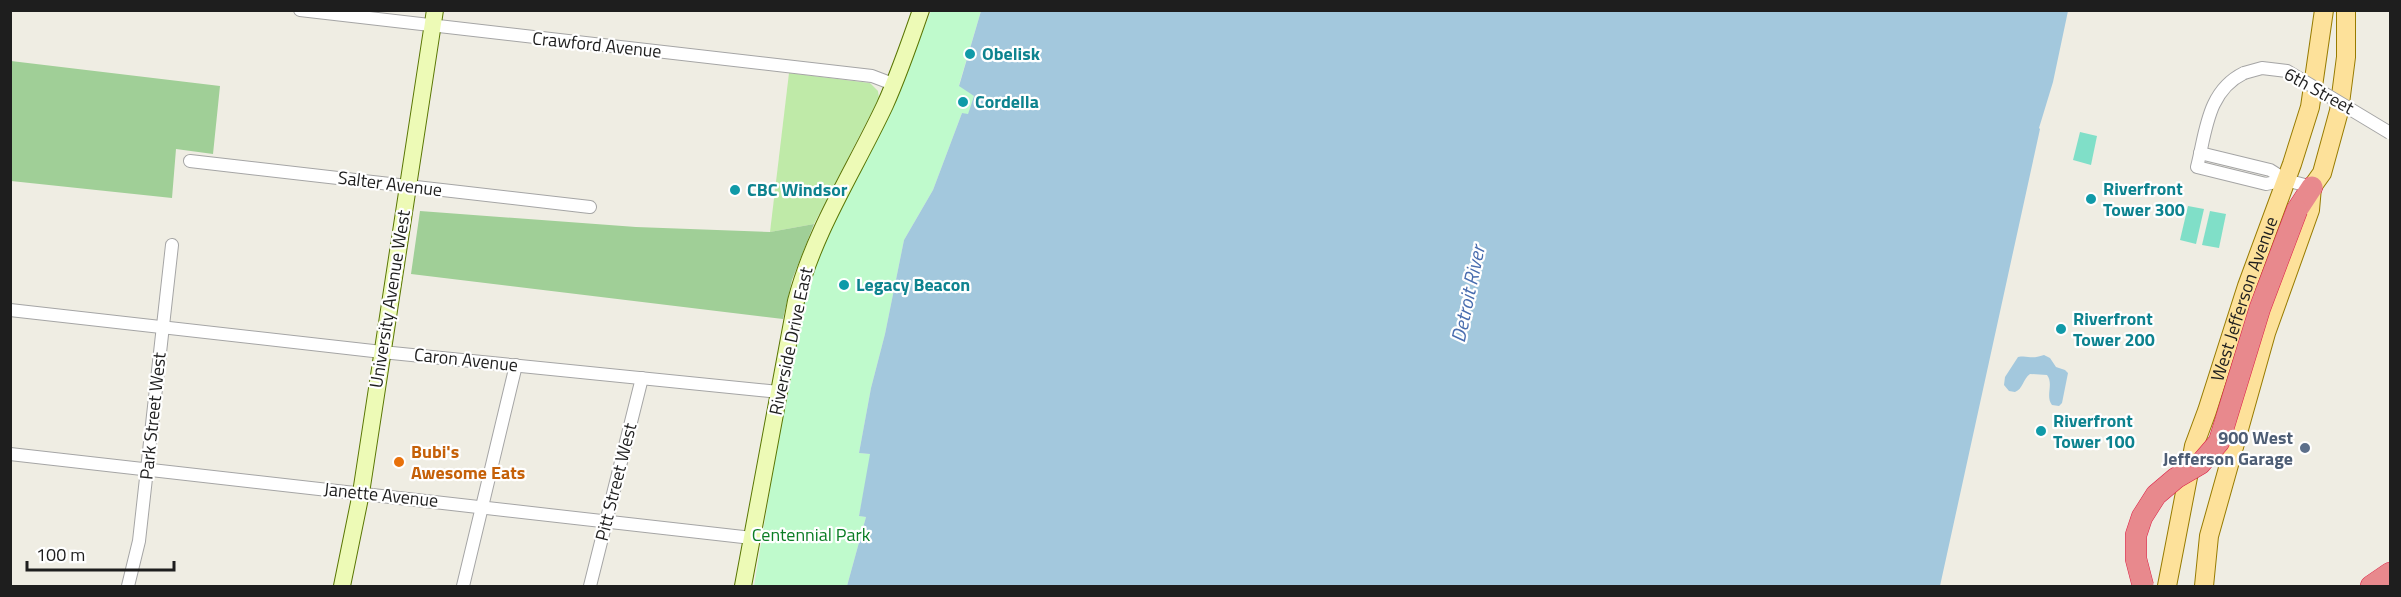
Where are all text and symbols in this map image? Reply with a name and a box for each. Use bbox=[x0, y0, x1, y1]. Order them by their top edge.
street label: Crawford Avenue bbox=[531, 24, 663, 65]
place label: Obelisk bbox=[982, 40, 1041, 67]
marker: Obelisk bbox=[963, 47, 977, 61]
street label: 6th Street bbox=[2279, 60, 2360, 121]
place label: Cordella bbox=[975, 88, 1039, 115]
marker: Cordella bbox=[956, 95, 970, 109]
street label: Salter Avenue bbox=[336, 164, 444, 203]
place label: Riverfront Tower 300 bbox=[2103, 175, 2185, 223]
place label: CBC Windsor bbox=[747, 176, 848, 203]
marker: CBC Windsor bbox=[728, 183, 742, 197]
marker: Riverfront Tower 300 bbox=[2084, 192, 2098, 206]
street label: University Avenue West bbox=[362, 207, 417, 390]
street label: West Jefferson Avenue bbox=[2203, 213, 2284, 385]
water label: Detroit River bbox=[1442, 240, 1493, 345]
street label: Riverside Drive East bbox=[762, 264, 820, 417]
place label: Legacy Beacon bbox=[856, 271, 970, 298]
marker: Legacy Beacon bbox=[837, 278, 851, 292]
place label: Riverfront Tower 200 bbox=[2073, 305, 2155, 353]
marker: Riverfront Tower 200 bbox=[2054, 322, 2068, 336]
street label: Caron Avenue bbox=[413, 341, 519, 378]
street label: Park Street West bbox=[132, 350, 173, 481]
place label: Riverfront Tower 100 bbox=[2053, 407, 2135, 455]
street label: Pitt Street West bbox=[588, 419, 643, 544]
marker: Riverfront Tower 100 bbox=[2034, 424, 2048, 438]
place label: 900 West Jefferson Garage bbox=[2163, 424, 2293, 472]
place label: Bubi's Awesome Eats bbox=[411, 438, 525, 486]
marker: 900 West Jefferson Garage bbox=[2298, 441, 2312, 455]
marker: Bubi's Awesome Eats bbox=[392, 455, 406, 469]
street label: Janette Avenue bbox=[322, 475, 440, 514]
park label: Centennial Park bbox=[752, 521, 871, 548]
scale bar bbox=[27, 534, 174, 572]
text: 100 m bbox=[36, 541, 85, 568]

